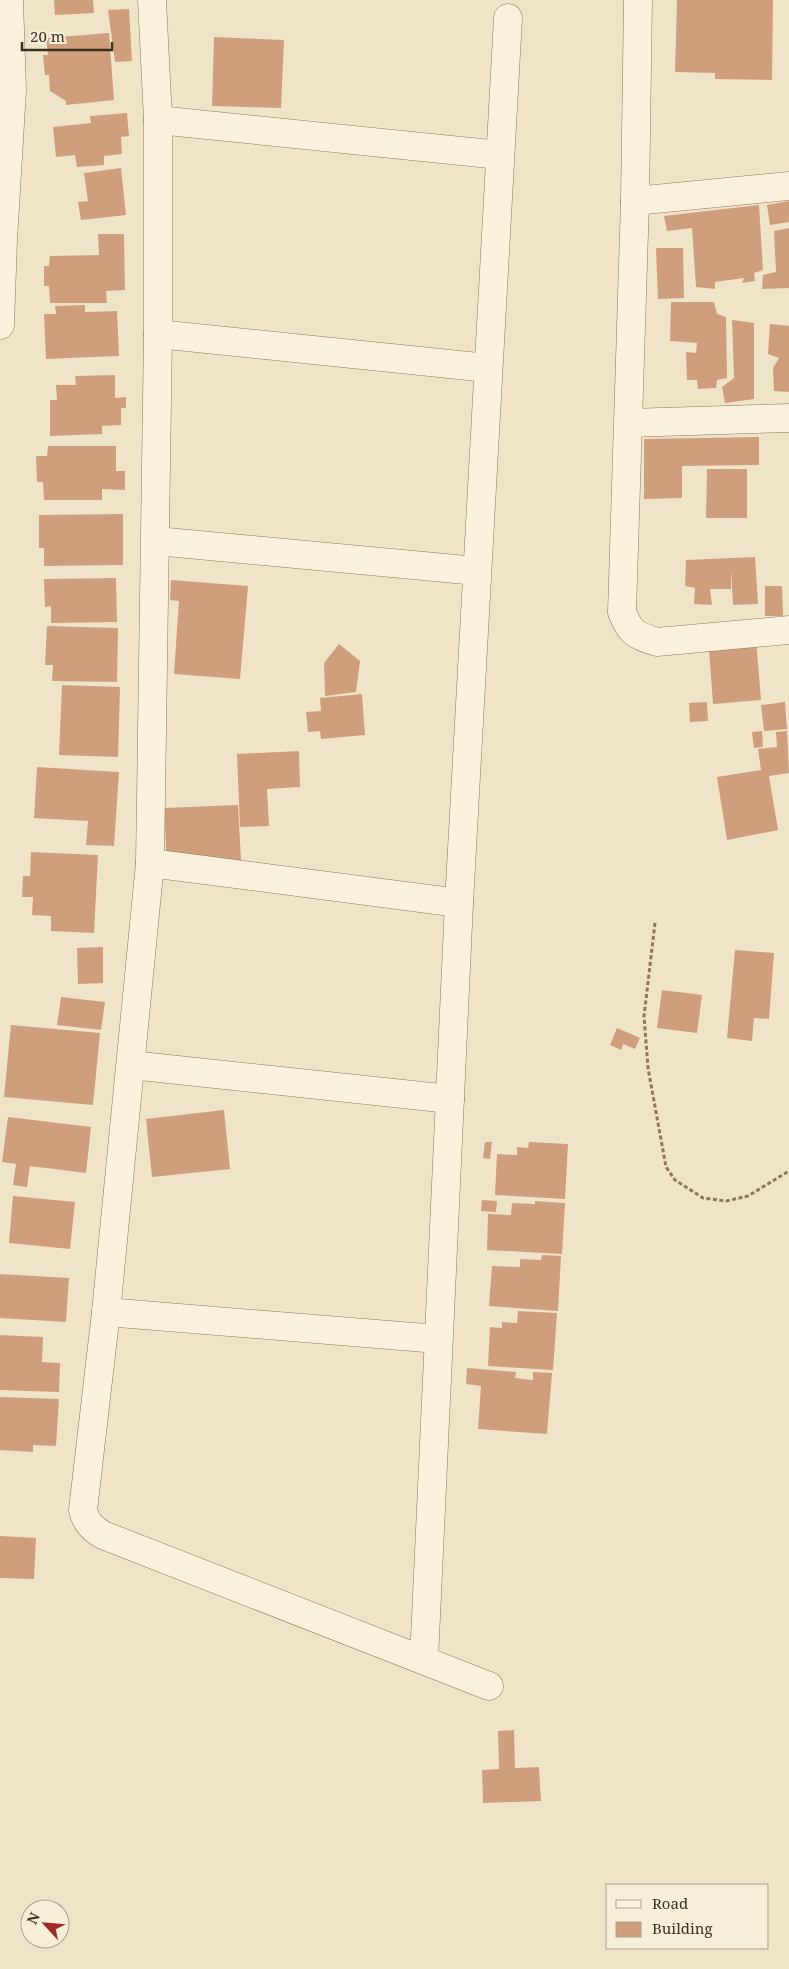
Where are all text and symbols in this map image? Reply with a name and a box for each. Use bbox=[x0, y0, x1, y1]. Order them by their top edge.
scale bar bbox=[22, 20, 112, 52]
text: 20 m bbox=[30, 26, 65, 46]
legend bbox=[606, 1884, 769, 1949]
text: Road bbox=[652, 1893, 688, 1913]
north arrow bbox=[20, 1899, 70, 1949]
text: N bbox=[22, 1909, 44, 1927]
text: Building bbox=[652, 1918, 713, 1938]

